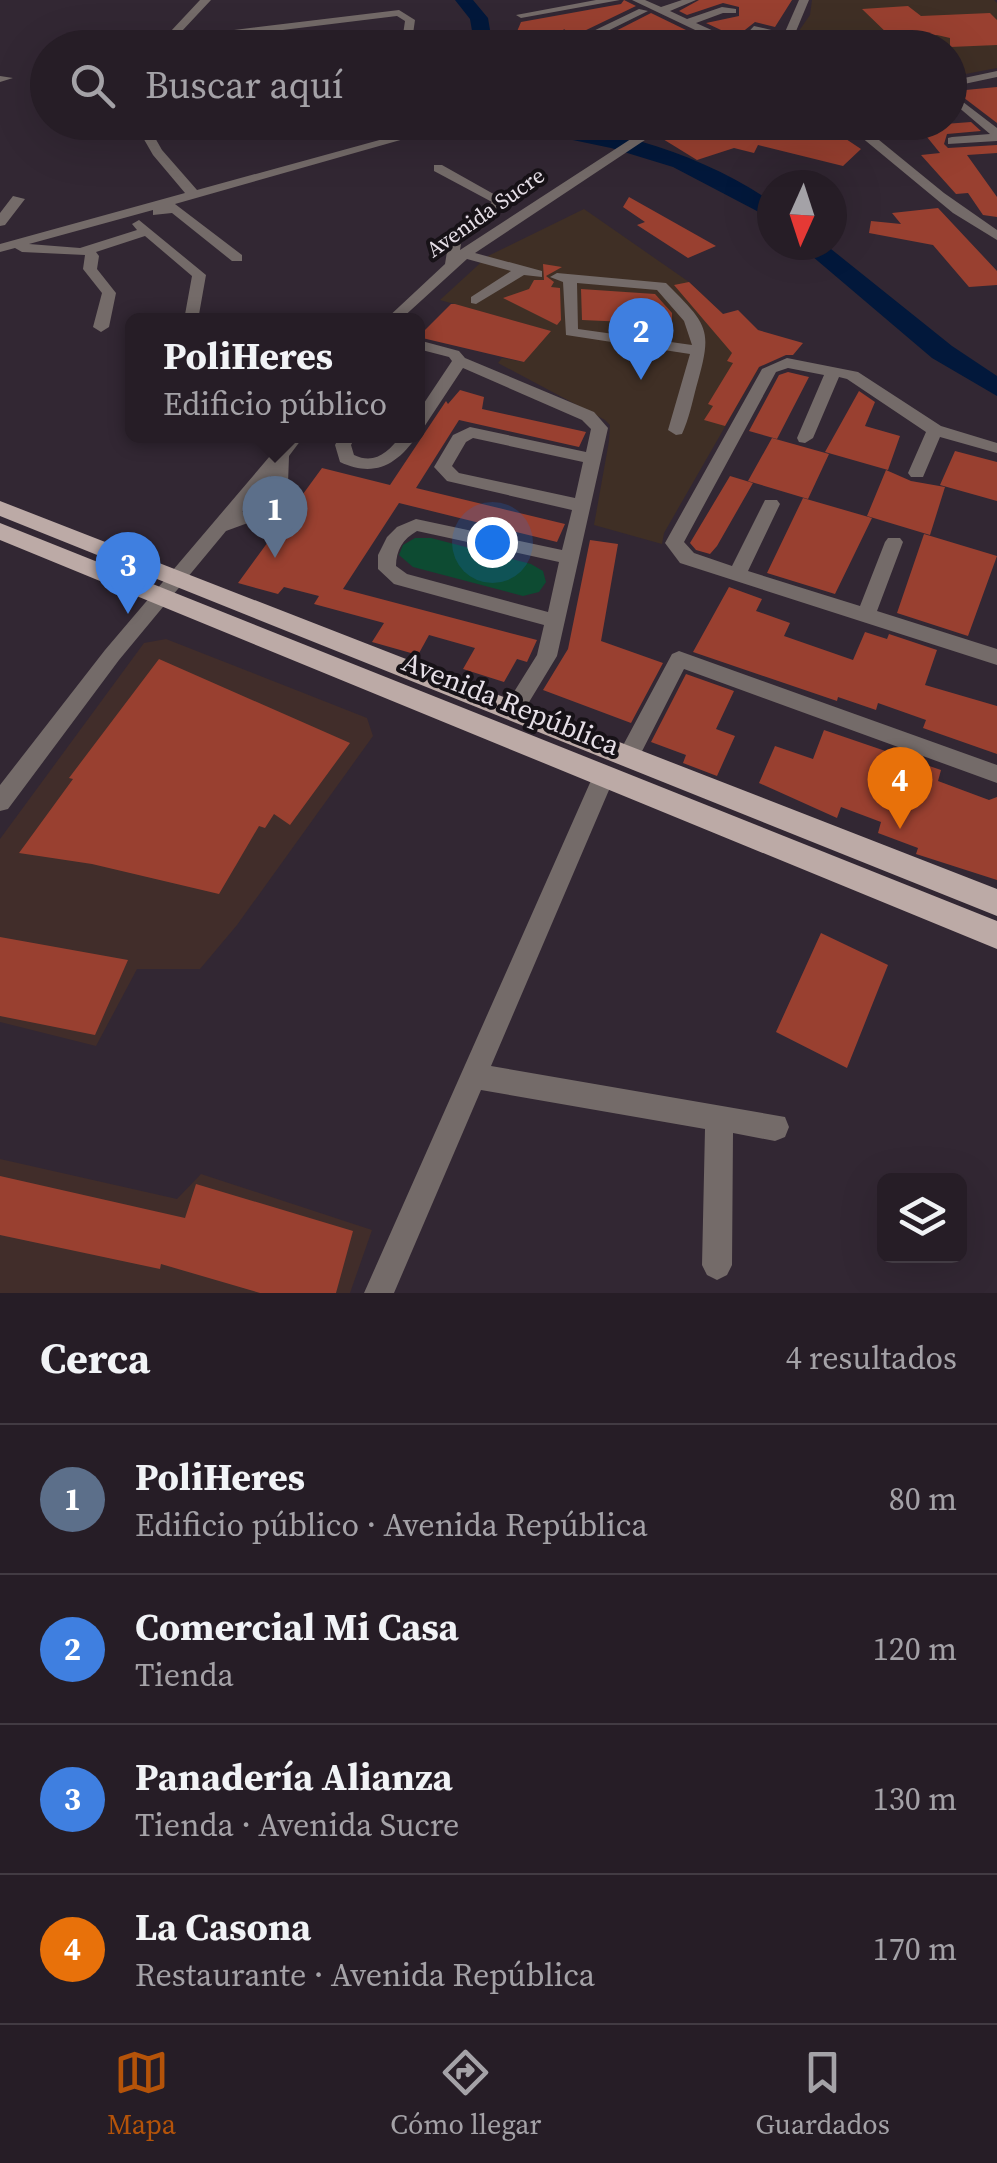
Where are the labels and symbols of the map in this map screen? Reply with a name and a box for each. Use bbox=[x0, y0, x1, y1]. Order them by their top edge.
street label: Avenida Sucre bbox=[420, 160, 550, 264]
north arrow bbox=[757, 170, 847, 260]
pin: 2 bbox=[608, 298, 674, 380]
pin: 1 bbox=[242, 476, 308, 558]
your location bbox=[467, 517, 518, 568]
pin: 3 bbox=[96, 532, 160, 614]
street label: Avenida República bbox=[397, 642, 626, 764]
pin: 4 bbox=[868, 746, 932, 829]

